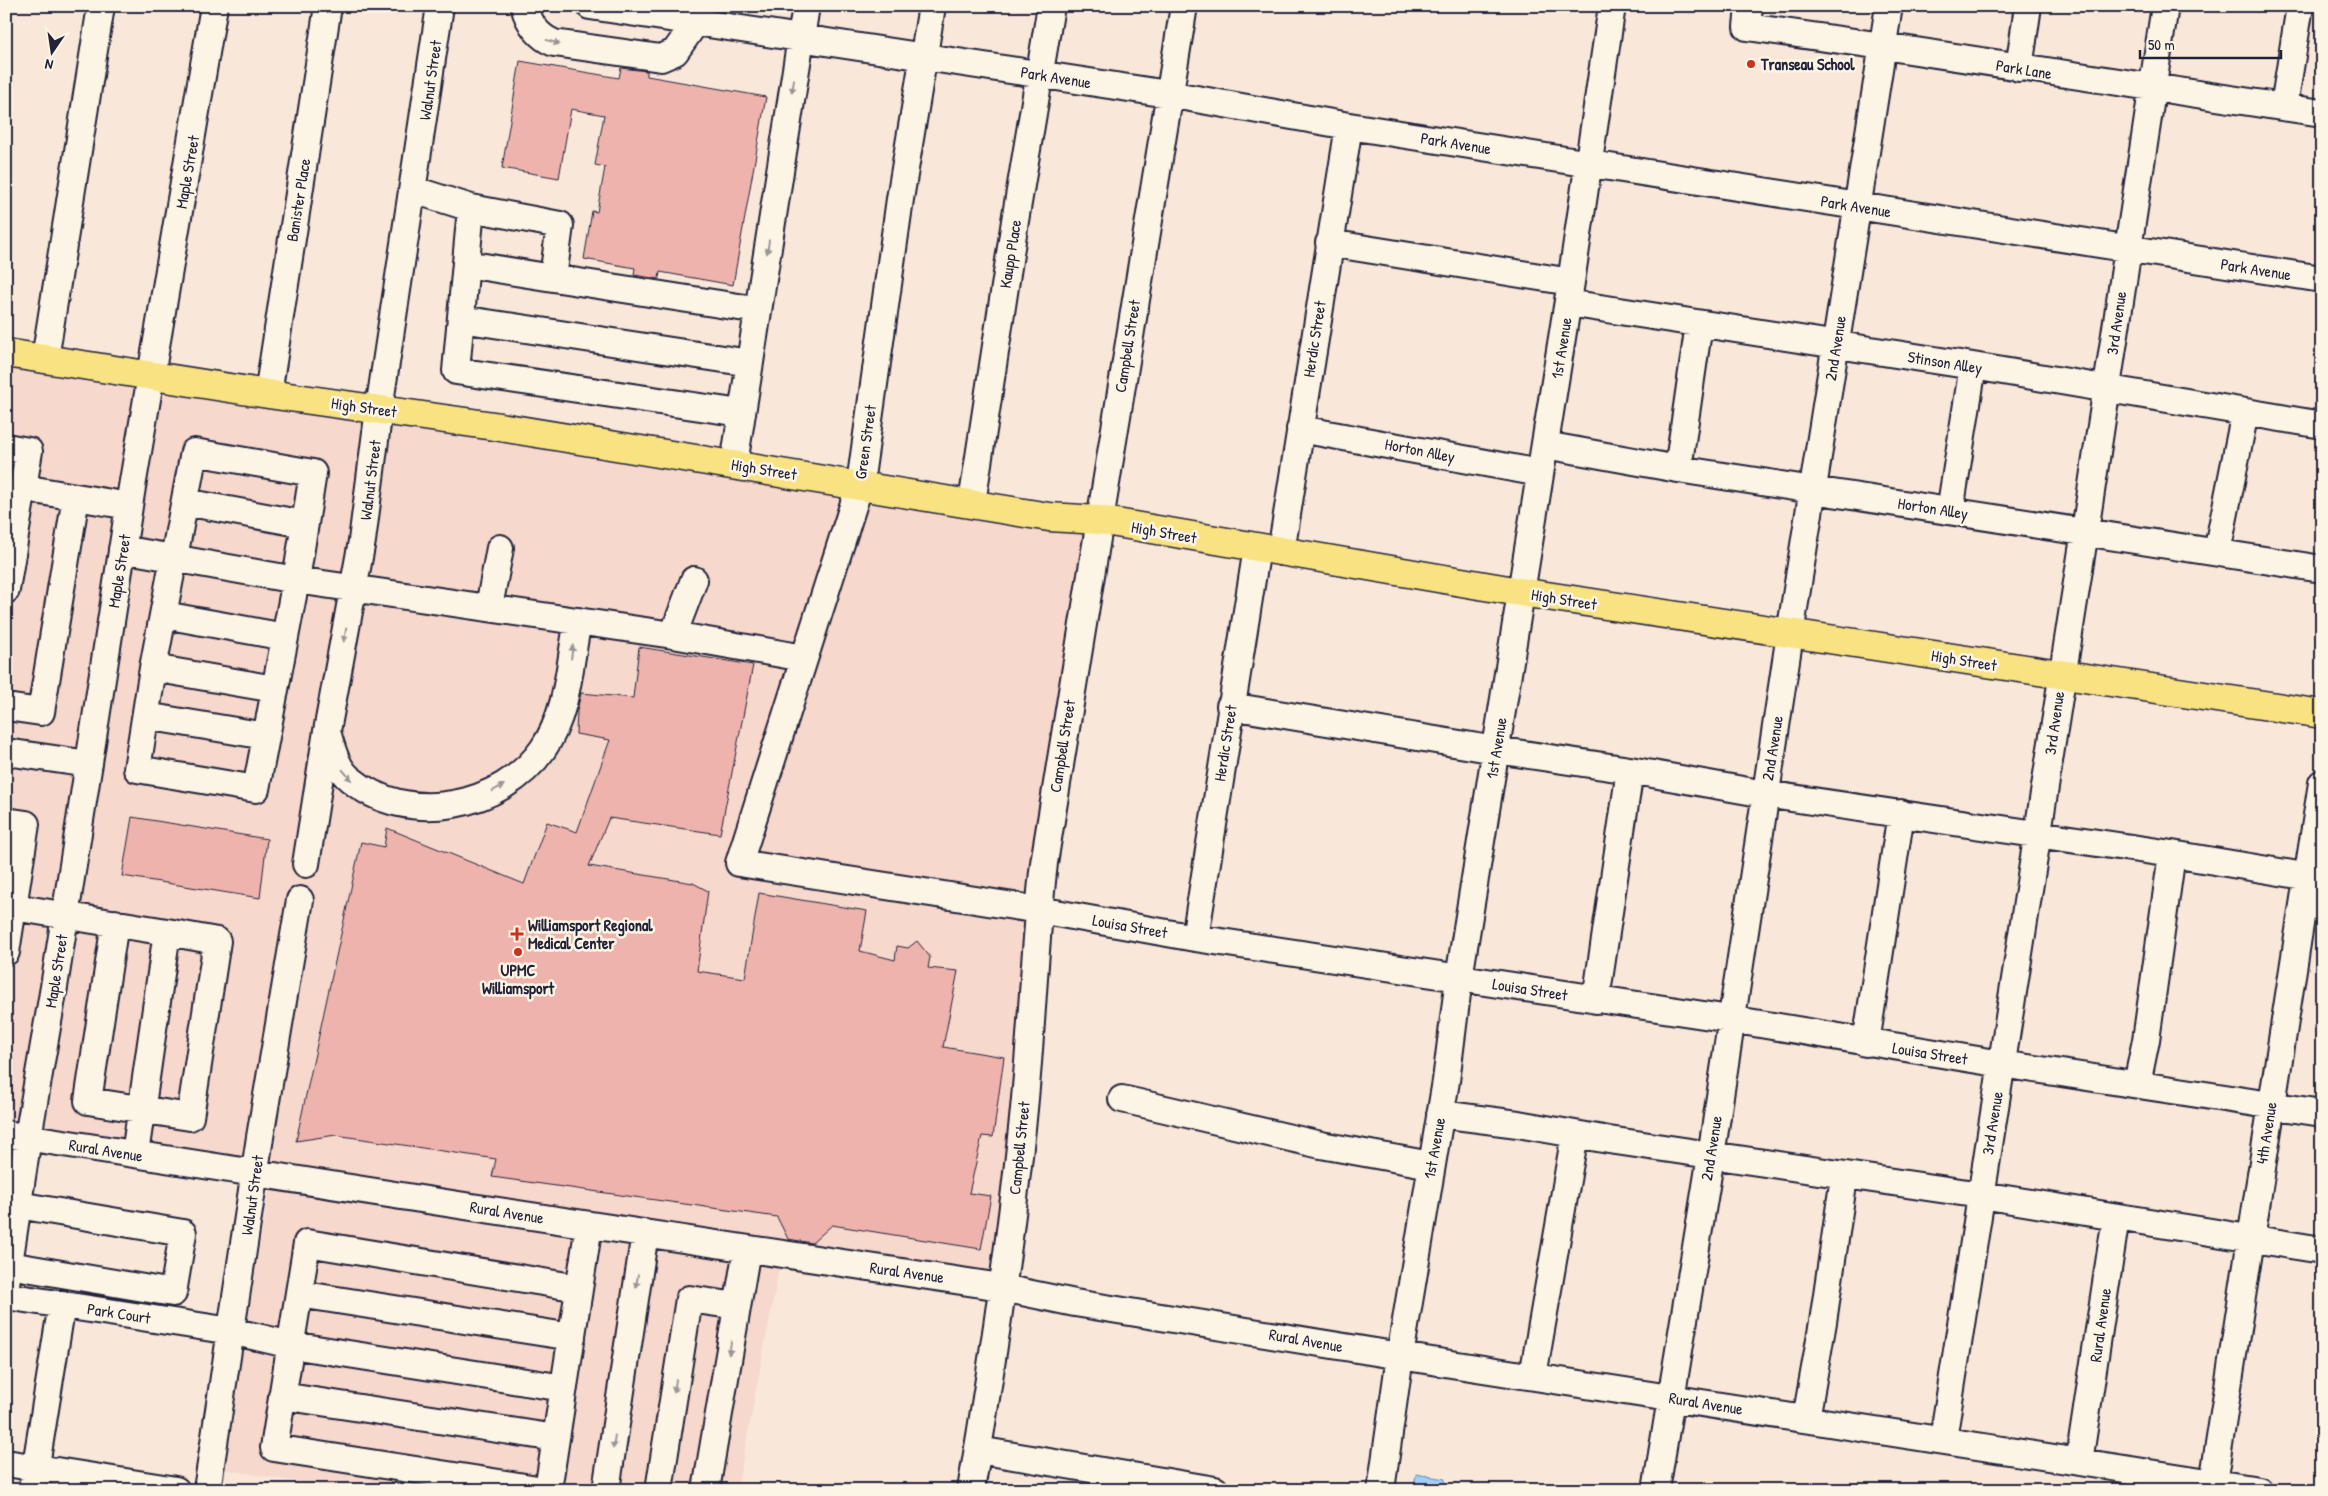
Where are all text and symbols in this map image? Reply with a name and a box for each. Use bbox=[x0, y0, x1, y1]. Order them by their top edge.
north arrow bbox=[28, 28, 78, 78]
scale bar bbox=[2140, 28, 2282, 60]
text: 50 m bbox=[2148, 34, 2175, 55]
street label: Walnut Street bbox=[414, 38, 447, 121]
one-way arrow bbox=[546, 38, 561, 46]
place label: Transeau School bbox=[1760, 53, 1855, 75]
street label: Park Lane bbox=[1994, 54, 2054, 84]
text: N bbox=[43, 55, 55, 75]
marker: Transeau School bbox=[1745, 58, 1757, 70]
street label: Park Avenue bbox=[1019, 61, 1093, 94]
one-way arrow bbox=[789, 79, 797, 95]
street label: Park Avenue bbox=[1419, 127, 1493, 160]
street label: Maple Street bbox=[170, 133, 204, 210]
street label: Banister Place bbox=[281, 156, 316, 243]
street label: Park Avenue bbox=[1819, 190, 1893, 223]
street label: Kaupp Place bbox=[994, 217, 1026, 290]
one-way arrow bbox=[764, 239, 772, 255]
street label: Park Avenue bbox=[2219, 253, 2293, 286]
street label: 3rd Avenue bbox=[2101, 289, 2131, 356]
street label: Campbell Street bbox=[1109, 298, 1145, 394]
street label: Herdic Street bbox=[1297, 299, 1331, 379]
street label: 2nd Avenue bbox=[1819, 313, 1851, 382]
street label: 1st Avenue bbox=[1545, 315, 1577, 380]
street label: Stinson Alley bbox=[1906, 345, 1984, 379]
street label: High Street bbox=[330, 392, 399, 423]
street label: Green Street bbox=[849, 403, 881, 481]
street label: Horton Alley bbox=[1383, 432, 1457, 468]
street label: Walnut Street bbox=[354, 438, 386, 521]
street label: High Street bbox=[730, 453, 799, 485]
street label: Horton Alley bbox=[1896, 492, 1970, 524]
street label: High Street bbox=[1130, 515, 1199, 549]
street label: Maple Street bbox=[102, 532, 136, 609]
street label: High Street bbox=[1530, 583, 1599, 615]
one-way arrow bbox=[341, 628, 349, 644]
one-way arrow bbox=[569, 644, 577, 660]
street label: High Street bbox=[1930, 644, 1999, 676]
street label: 3rd Avenue bbox=[2039, 689, 2069, 756]
street label: Campbell Street bbox=[1044, 698, 1080, 794]
street label: Herdic Street bbox=[1208, 703, 1242, 783]
street label: 2nd Avenue bbox=[1756, 713, 1788, 782]
street label: 1st Avenue bbox=[1480, 715, 1512, 780]
one-way arrow bbox=[342, 768, 353, 781]
one-way arrow bbox=[491, 783, 504, 792]
street label: Louisa Street bbox=[1091, 909, 1170, 943]
place label: Williamsport Regional Medical Center bbox=[528, 914, 653, 954]
marker: Williamsport Regional Medical Center bbox=[510, 927, 524, 941]
street label: Maple Street bbox=[39, 932, 73, 1009]
marker: UPMC Williamsport bbox=[512, 946, 524, 958]
place label: UPMC Williamsport bbox=[482, 959, 555, 1000]
street label: Louisa Street bbox=[1491, 972, 1570, 1006]
street label: Louisa Street bbox=[1891, 1036, 1970, 1070]
street label: 3rd Avenue bbox=[1976, 1089, 2008, 1156]
street label: Campbell Street bbox=[1003, 1100, 1035, 1196]
street label: 4th Avenue bbox=[2250, 1100, 2282, 1166]
street label: 2nd Avenue bbox=[1695, 1113, 1727, 1182]
street label: 1st Avenue bbox=[1418, 1115, 1450, 1180]
street label: Rural Avenue bbox=[67, 1133, 145, 1167]
street label: Walnut Street bbox=[236, 1153, 269, 1236]
street label: Rural Avenue bbox=[468, 1195, 546, 1229]
street label: Rural Avenue bbox=[869, 1256, 946, 1288]
one-way arrow bbox=[633, 1274, 641, 1290]
street label: Rural Avenue bbox=[2084, 1286, 2116, 1363]
street label: Park Court bbox=[86, 1297, 153, 1329]
street label: Rural Avenue bbox=[1267, 1323, 1345, 1357]
one-way arrow bbox=[726, 1341, 734, 1357]
one-way arrow bbox=[671, 1378, 679, 1394]
street label: Rural Avenue bbox=[1667, 1386, 1745, 1420]
one-way arrow bbox=[609, 1435, 617, 1451]

